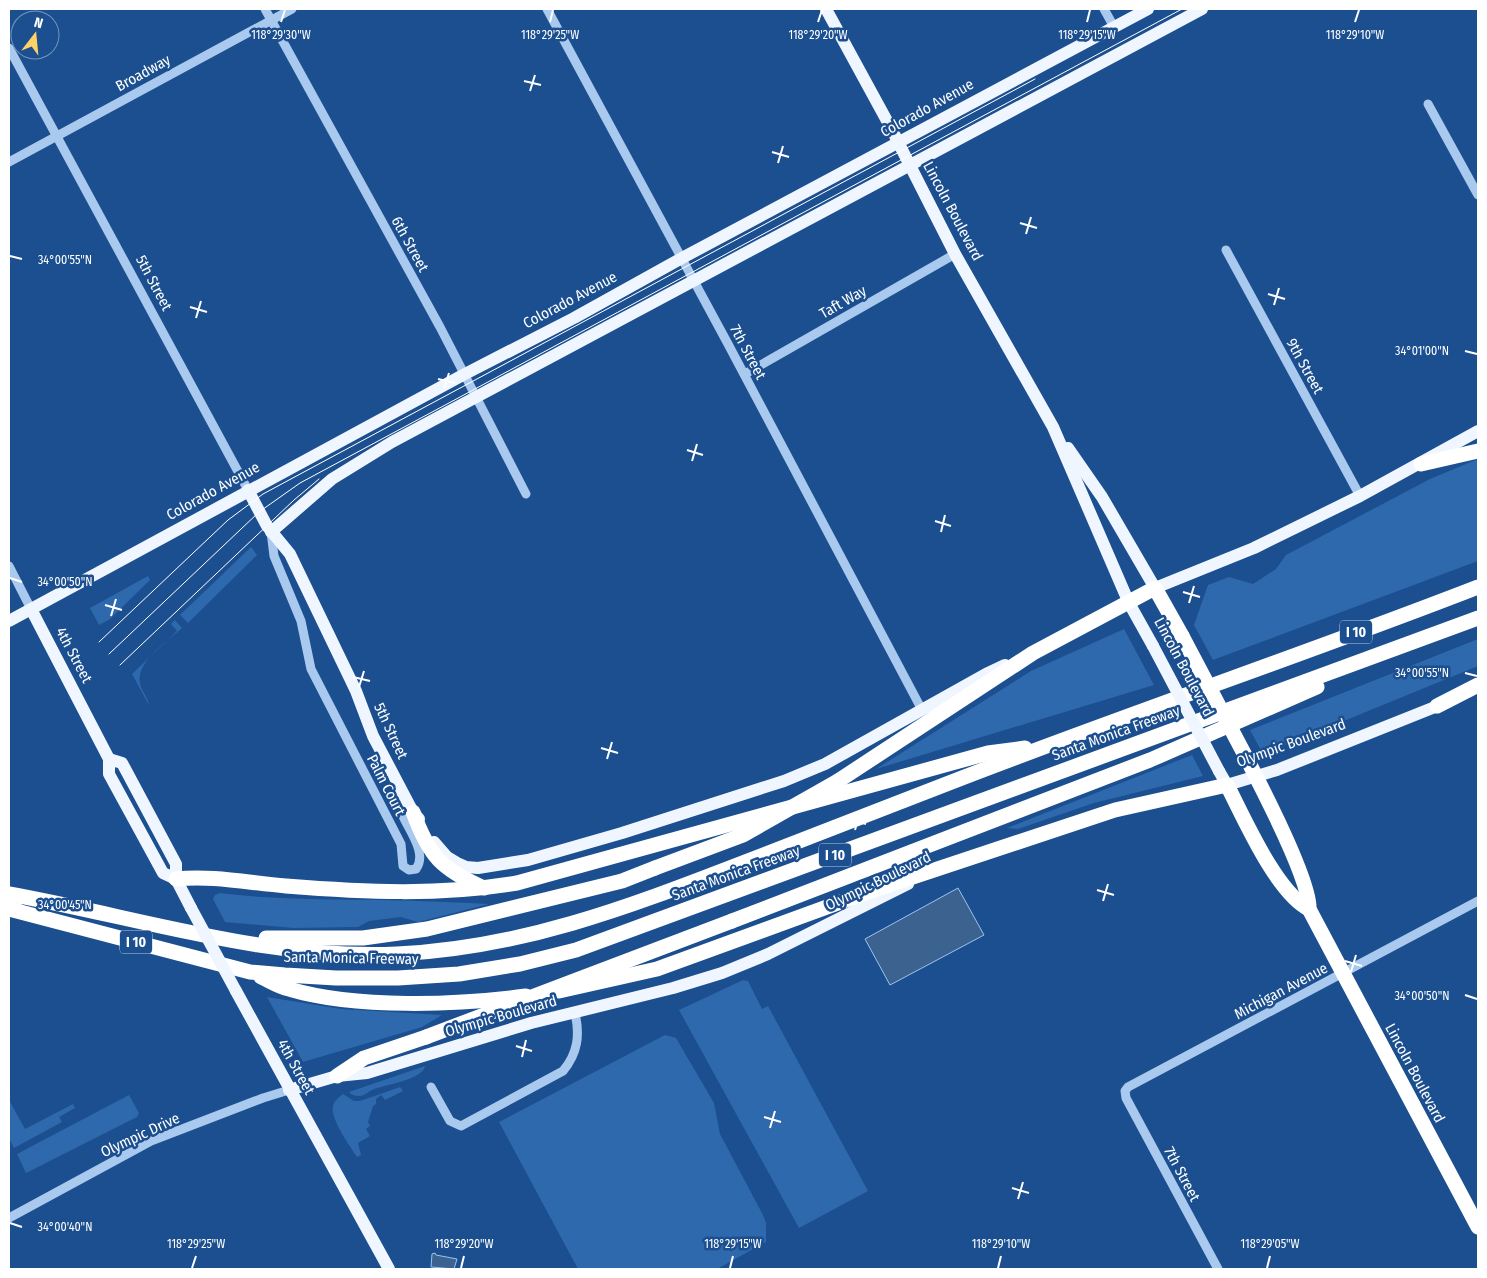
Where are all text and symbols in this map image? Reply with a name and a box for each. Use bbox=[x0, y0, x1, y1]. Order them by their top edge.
north arrow bbox=[10, 10, 60, 60]
text: N bbox=[32, 14, 45, 32]
text: 118°29'30"W bbox=[251, 28, 311, 42]
text: 118°29'25"W bbox=[521, 28, 579, 42]
text: 118°29'20"W bbox=[788, 28, 848, 42]
text: 118°29'15"W bbox=[1058, 28, 1116, 42]
text: 118°29'10"W bbox=[1326, 28, 1384, 42]
street label: Broadway bbox=[113, 51, 174, 95]
street label: Colorado Avenue bbox=[877, 75, 977, 141]
street label: Lincoln Boulevard bbox=[919, 158, 987, 264]
street label: 6th Street bbox=[387, 213, 433, 275]
street label: 5th Street bbox=[132, 252, 176, 314]
text: 34°00'55"N bbox=[38, 253, 92, 267]
street label: Colorado Avenue bbox=[520, 268, 620, 332]
street label: Taft Way bbox=[816, 281, 870, 323]
street label: 7th Street bbox=[726, 322, 770, 382]
street label: 9th Street bbox=[1282, 335, 1328, 397]
text: 34°01'00"N bbox=[1395, 344, 1449, 358]
street label: Colorado Avenue bbox=[163, 458, 263, 524]
text: 34°00'50"N bbox=[37, 575, 93, 589]
street label: Lincoln Boulevard bbox=[1150, 614, 1218, 720]
road number: I 10 bbox=[1340, 620, 1372, 644]
street label: 4th Street bbox=[52, 624, 96, 686]
text: 34°00'55"N bbox=[1395, 666, 1449, 680]
street label: 5th Street bbox=[370, 700, 412, 762]
street label: Santa Monica Freeway bbox=[1050, 701, 1183, 765]
street label: Olympic Boulevard bbox=[1234, 715, 1348, 771]
street label: Palm Court bbox=[363, 751, 409, 819]
street label: Santa Monica Freeway bbox=[670, 841, 803, 905]
road number: I 10 bbox=[819, 844, 851, 866]
street label: Olympic Boulevard bbox=[822, 848, 934, 914]
text: 34°00'45"N bbox=[38, 898, 92, 912]
road number: I 10 bbox=[120, 930, 152, 954]
street label: Santa Monica Freeway bbox=[283, 948, 419, 968]
street label: Michigan Avenue bbox=[1231, 959, 1331, 1023]
text: 34°00'50"N bbox=[1394, 989, 1450, 1003]
street label: Olympic Boulevard bbox=[443, 991, 559, 1041]
street label: Lincoln Boulevard bbox=[1381, 1020, 1449, 1126]
street label: 4th Street bbox=[273, 1036, 319, 1098]
street label: Olympic Drive bbox=[98, 1109, 182, 1161]
street label: 7th Street bbox=[1160, 1144, 1204, 1204]
text: 34°00'40"N bbox=[38, 1220, 92, 1234]
text: 118°29'25"W bbox=[167, 1237, 225, 1251]
text: 118°29'20"W bbox=[434, 1237, 494, 1251]
text: 118°29'15"W bbox=[704, 1237, 762, 1251]
text: 118°29'10"W bbox=[972, 1237, 1030, 1251]
text: 118°29'05"W bbox=[1240, 1237, 1300, 1251]

